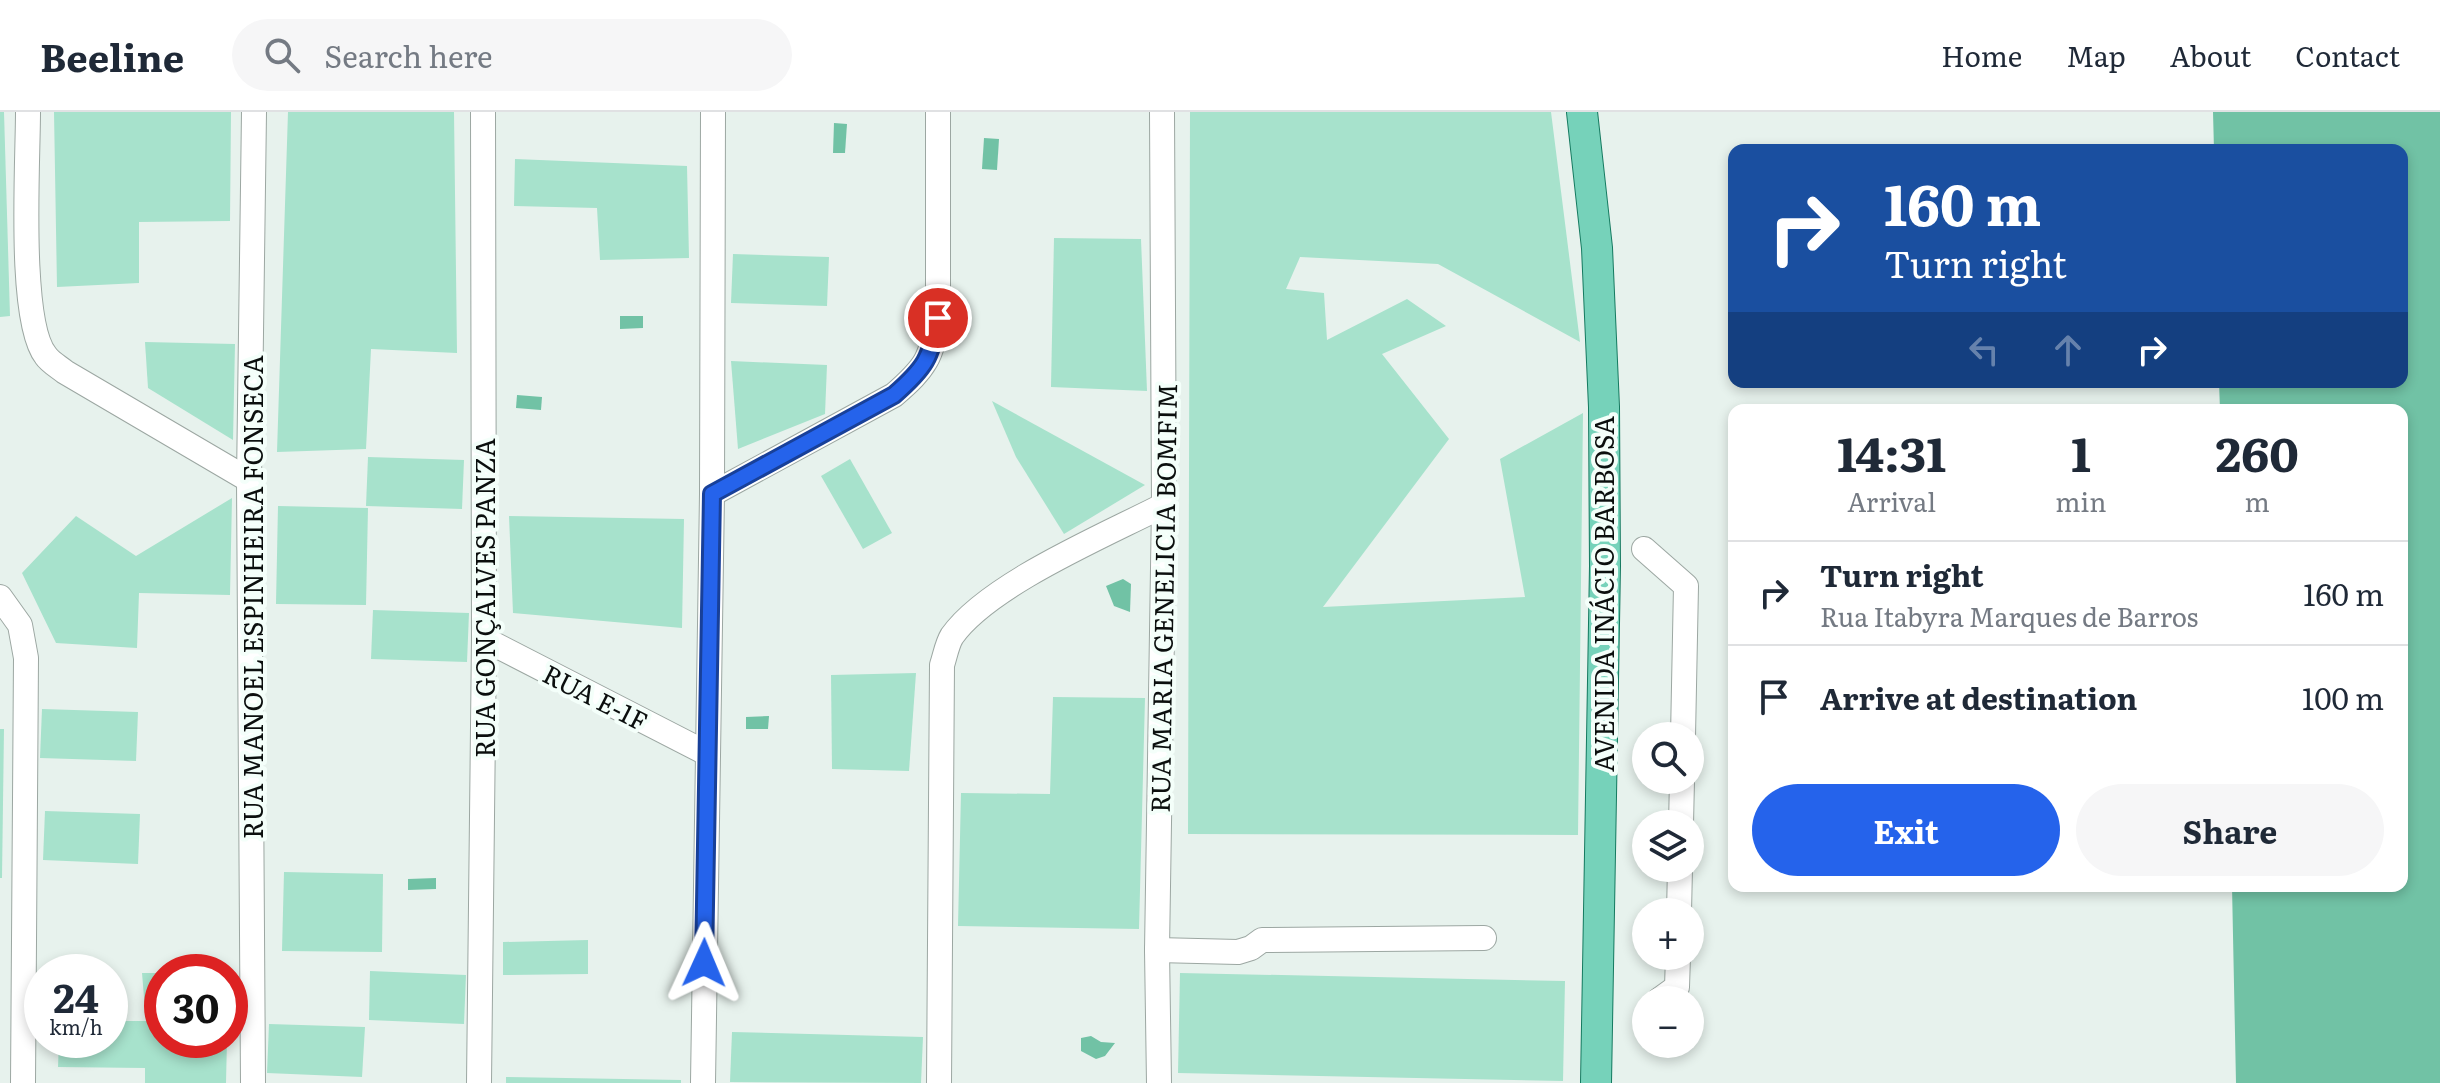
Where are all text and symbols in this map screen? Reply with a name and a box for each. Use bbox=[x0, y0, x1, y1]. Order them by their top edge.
search box bbox=[232, 19, 792, 91]
text: Beeline bbox=[40, 27, 184, 84]
icon: search bbox=[260, 33, 304, 77]
text: Search here bbox=[324, 33, 493, 77]
text: Home bbox=[1941, 34, 2022, 76]
text: Map bbox=[2066, 34, 2126, 76]
text: About bbox=[2170, 34, 2251, 76]
text: Contact bbox=[2295, 34, 2400, 76]
text: 160 m bbox=[1884, 160, 2041, 243]
icon: right bbox=[1752, 176, 1856, 280]
text: Turn right bbox=[1884, 236, 2067, 289]
pin bbox=[904, 284, 972, 352]
icon: arrive bbox=[916, 296, 960, 340]
icon: left bbox=[1962, 328, 2006, 372]
icon: ahead bbox=[2046, 328, 2090, 372]
icon: right bbox=[2130, 328, 2174, 372]
street label: RUA MANOEL ESPINHEIRA FONSECA bbox=[232, 355, 271, 839]
street label: RUA MARIA GENELICIA BOMFIM bbox=[1139, 383, 1185, 813]
street label: AVENIDA INÁCIO BARBOSA bbox=[1583, 416, 1622, 772]
text: 14:31 bbox=[1837, 416, 1946, 487]
text: 1 bbox=[2071, 416, 2091, 487]
text: 260 bbox=[2215, 416, 2299, 487]
street label: RUA GONÇALVES PANZA bbox=[464, 438, 503, 758]
text: Arrival bbox=[1847, 481, 1936, 520]
text: min bbox=[2055, 481, 2106, 520]
text: m bbox=[2245, 481, 2270, 520]
text: Turn right bbox=[1820, 552, 1984, 596]
icon: right bbox=[1752, 571, 1796, 615]
text: 160 m bbox=[2303, 571, 2384, 615]
text: Rua Itabyra Marques de Barros bbox=[1820, 596, 2198, 635]
street label: RUA E-1F bbox=[537, 653, 655, 739]
icon: arrive bbox=[1752, 675, 1796, 719]
text: Arrive at destination bbox=[1820, 675, 2137, 719]
text: 100 m bbox=[2302, 675, 2384, 719]
map controls bbox=[1632, 722, 1704, 1058]
button: search bbox=[1632, 722, 1704, 794]
button: Exit bbox=[1752, 784, 2060, 876]
button: Share bbox=[2076, 784, 2384, 876]
button: layers bbox=[1632, 810, 1704, 882]
button: + bbox=[1632, 898, 1704, 970]
position arrow bbox=[662, 921, 746, 1005]
speed limit sign: 30 bbox=[144, 954, 248, 1058]
text: 24 bbox=[53, 966, 99, 1025]
button: − bbox=[1632, 986, 1704, 1058]
text: km/h bbox=[49, 1011, 103, 1041]

